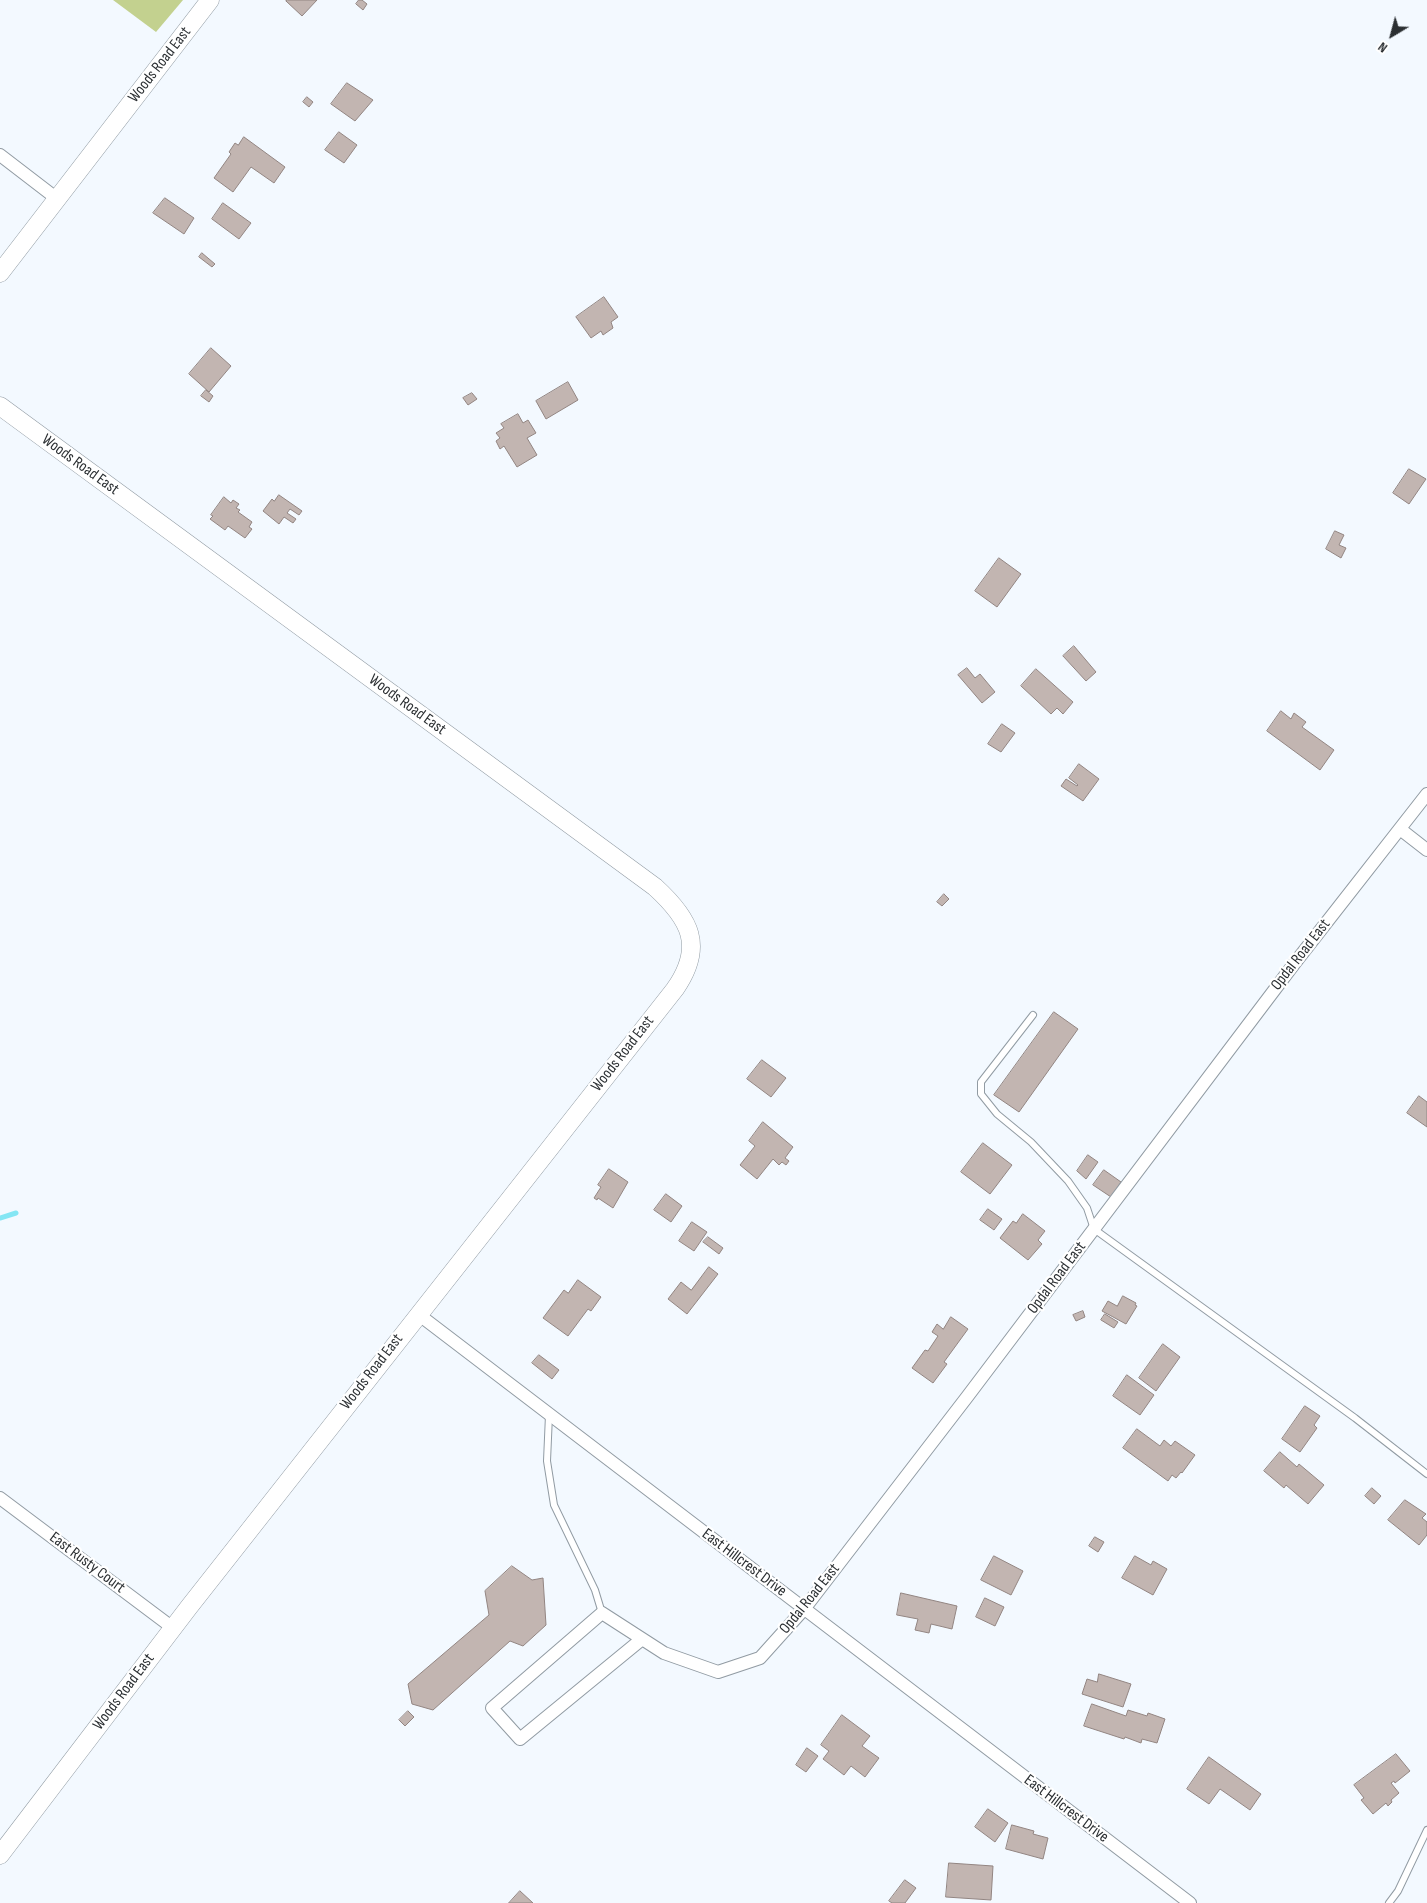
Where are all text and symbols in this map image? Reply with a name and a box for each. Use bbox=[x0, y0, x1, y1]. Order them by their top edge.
north arrow bbox=[1367, 10, 1417, 60]
street label: Woods Road East bbox=[125, 23, 195, 107]
text: N bbox=[1375, 38, 1391, 56]
street label: Woods Road East bbox=[38, 431, 122, 499]
street label: Woods Road East bbox=[365, 671, 449, 739]
street label: Opdal Road East bbox=[1267, 916, 1335, 994]
street label: Woods Road East bbox=[588, 1012, 658, 1096]
street label: Opdal Road East bbox=[1024, 1238, 1090, 1318]
street label: Woods Road East bbox=[337, 1330, 407, 1414]
street label: East Hillcrest Drive bbox=[698, 1525, 790, 1601]
street label: East Rusty Court bbox=[45, 1528, 129, 1598]
street label: Opdal Road East bbox=[776, 1560, 844, 1638]
street label: Woods Road East bbox=[89, 1650, 159, 1734]
street label: East Hillcrest Drive bbox=[1020, 1771, 1112, 1847]

